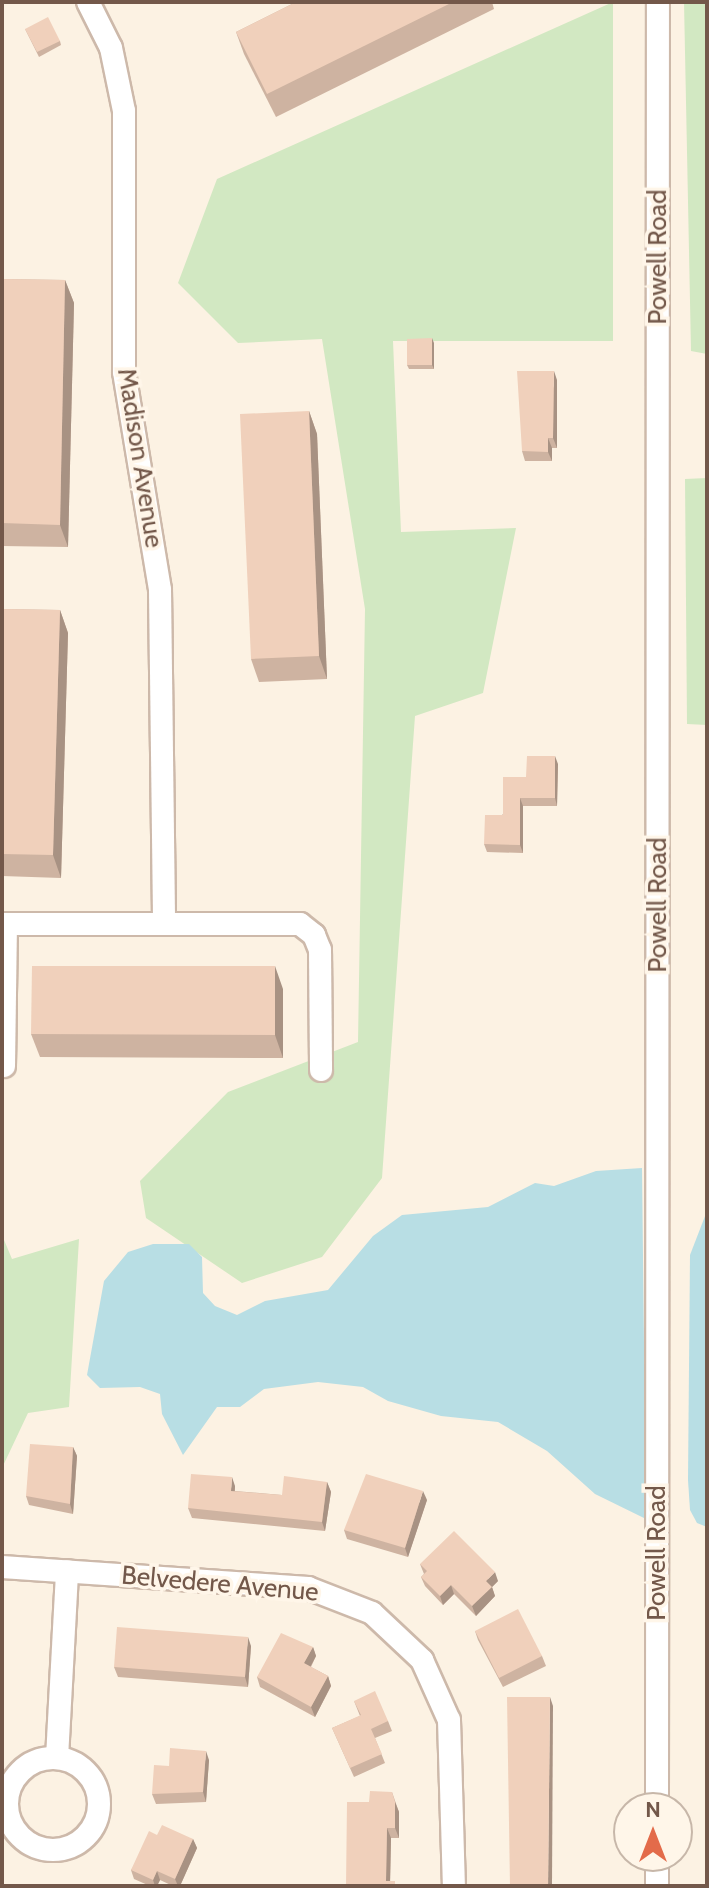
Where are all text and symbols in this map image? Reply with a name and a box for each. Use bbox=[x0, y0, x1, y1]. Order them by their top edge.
street label: Powell Road bbox=[642, 189, 674, 325]
street label: Madison Avenue bbox=[110, 366, 170, 550]
street label: Powell Road bbox=[642, 837, 674, 973]
street label: Powell Road bbox=[641, 1485, 673, 1621]
street label: Belvedere Avenue bbox=[120, 1560, 320, 1608]
north arrow bbox=[613, 1792, 693, 1872]
text: N bbox=[645, 1796, 661, 1823]

